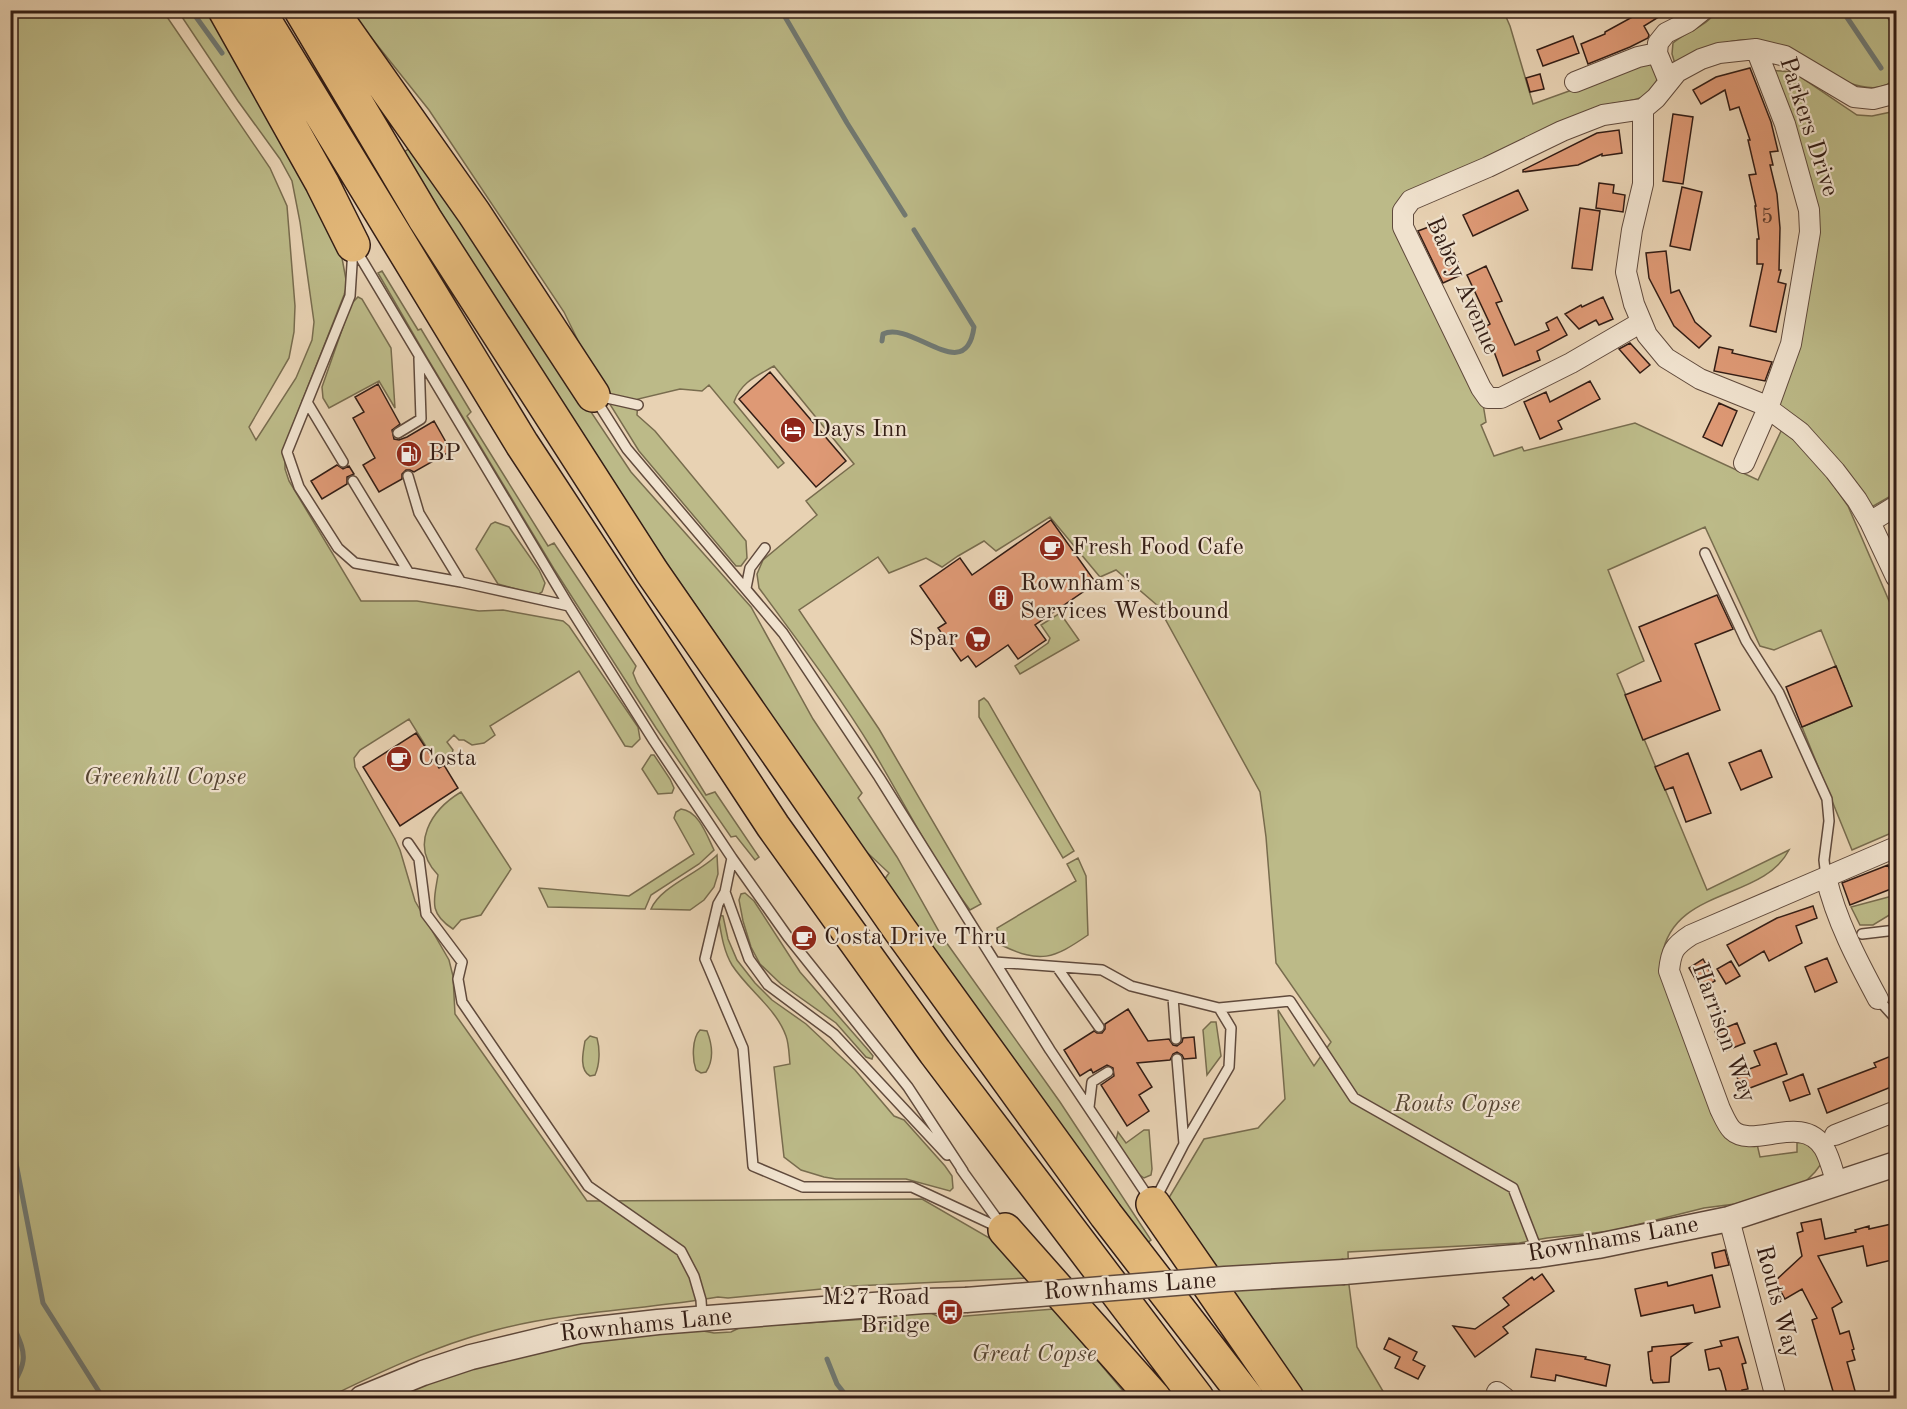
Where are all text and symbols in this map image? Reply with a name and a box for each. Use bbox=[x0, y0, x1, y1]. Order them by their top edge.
street label: Parkers Drive bbox=[1774, 54, 1842, 200]
house number: 5 bbox=[1761, 207, 1773, 228]
street label: Babey Avenue bbox=[1421, 214, 1503, 358]
hotel icon: Days Inn bbox=[778, 415, 808, 445]
place label: Days Inn bbox=[812, 418, 907, 442]
fuel station icon: BP bbox=[394, 439, 424, 469]
place label: BP bbox=[428, 442, 461, 466]
cafe icon: Fresh Food Cafe bbox=[1037, 533, 1067, 563]
place label: Fresh Food Cafe bbox=[1072, 536, 1244, 560]
place label: Rownham's Services Westbound bbox=[1020, 572, 1229, 624]
building icon: Rownham's Services Westbound bbox=[986, 583, 1016, 613]
supermarket icon: Spar bbox=[963, 624, 993, 654]
place label: Spar bbox=[909, 627, 958, 651]
cafe icon: Costa bbox=[384, 744, 414, 774]
place label: Costa bbox=[418, 747, 477, 771]
park label: Greenhill Copse bbox=[84, 766, 246, 790]
cafe icon: Costa Drive Thru bbox=[789, 923, 819, 953]
place label: Costa Drive Thru bbox=[824, 926, 1007, 950]
street label: Harrison Way bbox=[1687, 960, 1759, 1106]
park label: Routs Copse bbox=[1393, 1093, 1520, 1117]
street label: Rownhams Lane bbox=[1526, 1213, 1700, 1267]
street label: Routs Way bbox=[1750, 1243, 1804, 1361]
street label: Rownhams Lane bbox=[1043, 1269, 1217, 1305]
place label: M27 Road Bridge bbox=[822, 1286, 930, 1338]
bus stop icon: M27 Road Bridge bbox=[935, 1297, 965, 1327]
street label: Rownhams Lane bbox=[559, 1305, 733, 1347]
park label: Great Copse bbox=[971, 1343, 1097, 1367]

